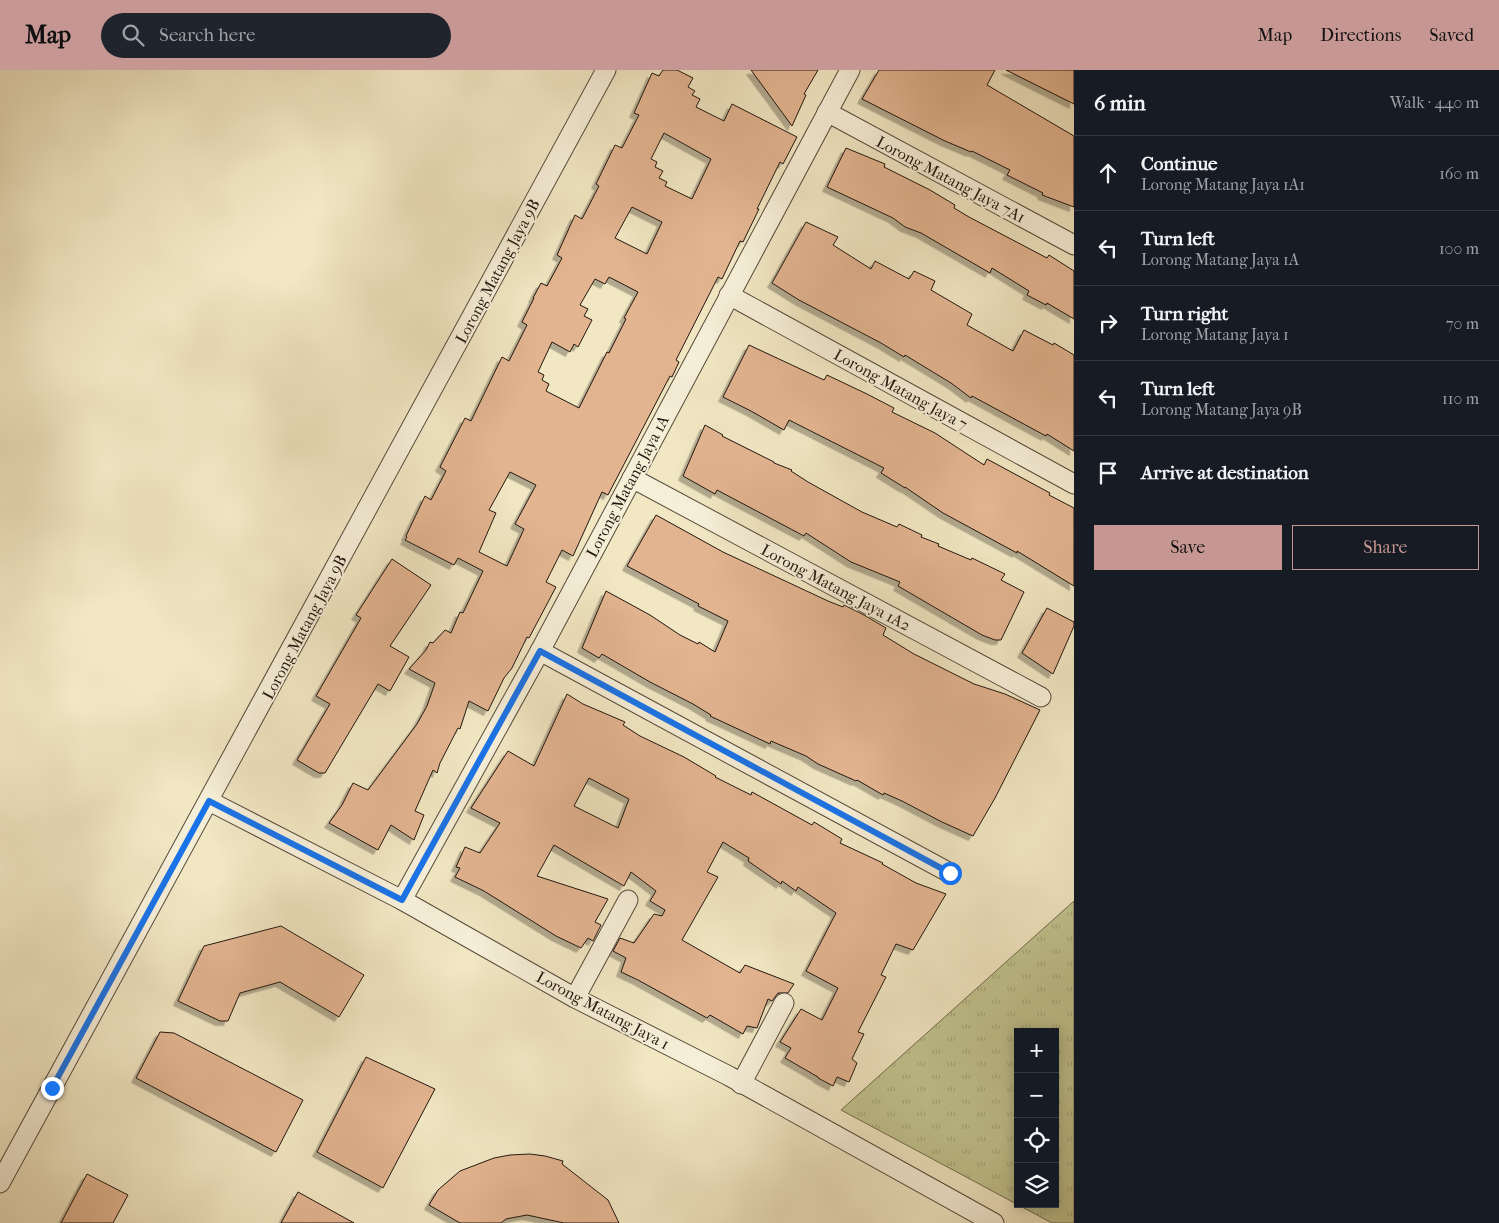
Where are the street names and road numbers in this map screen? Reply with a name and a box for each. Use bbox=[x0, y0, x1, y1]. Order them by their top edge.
street label: Lorong Matang Jaya 7A1 bbox=[873, 132, 1028, 227]
street label: Lorong Matang Jaya 9B bbox=[451, 196, 544, 347]
street label: Lorong Matang Jaya 7 bbox=[831, 345, 971, 434]
street label: Lorong Matang Jaya 1A bbox=[582, 411, 673, 561]
street label: Lorong Matang Jaya 1A2 bbox=[758, 540, 914, 635]
street label: Lorong Matang Jaya 9B bbox=[258, 552, 351, 703]
street label: Lorong Matang Jaya 1 bbox=[533, 967, 672, 1054]

